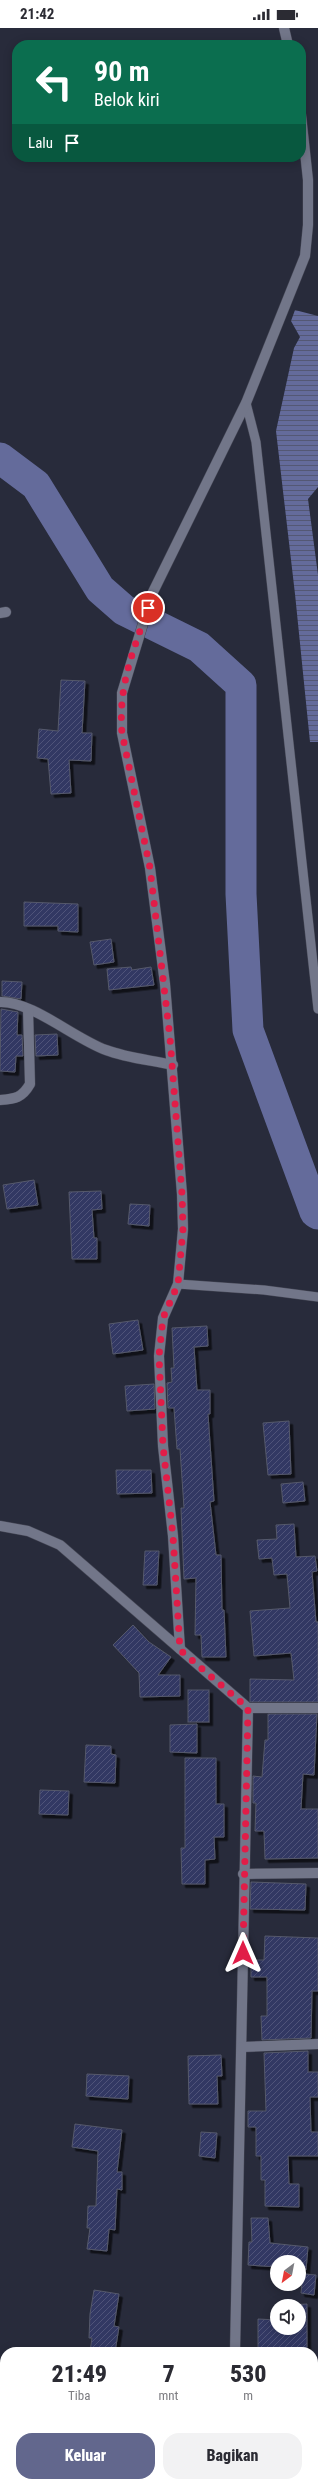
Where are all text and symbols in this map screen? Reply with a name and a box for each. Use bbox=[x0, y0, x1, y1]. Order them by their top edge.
text: 21:42 bbox=[20, 5, 54, 23]
text: 90 m bbox=[94, 55, 150, 88]
icon: left bbox=[28, 56, 80, 108]
text: Belok kiri bbox=[94, 89, 160, 110]
icon: arrive bbox=[61, 132, 83, 154]
text: Lalu bbox=[28, 134, 53, 152]
pin bbox=[131, 591, 165, 625]
icon: arrive bbox=[137, 597, 159, 619]
position arrow bbox=[222, 1932, 264, 1974]
north arrow bbox=[270, 2255, 306, 2291]
map controls bbox=[270, 2255, 306, 2335]
button: sound bbox=[270, 2299, 306, 2335]
text: 21:49 bbox=[51, 2360, 107, 2388]
text: 7 bbox=[162, 2360, 175, 2388]
text: 530 bbox=[230, 2360, 267, 2388]
text: Tiba bbox=[68, 2388, 90, 2403]
text: mnt bbox=[159, 2388, 178, 2403]
text: m bbox=[243, 2388, 253, 2403]
button: Keluar bbox=[16, 2433, 155, 2479]
button: Bagikan bbox=[163, 2433, 302, 2479]

